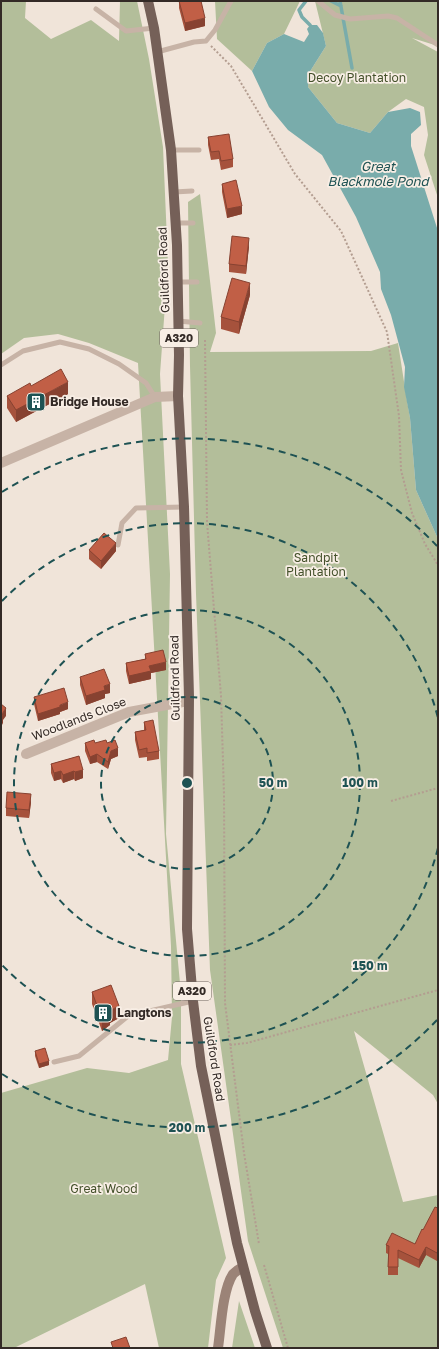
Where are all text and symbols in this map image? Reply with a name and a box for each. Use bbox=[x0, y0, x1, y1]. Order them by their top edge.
park label: Decoy Plantation bbox=[308, 70, 406, 85]
water label: Great Blackmole Pond bbox=[328, 158, 430, 189]
street label: Guildford Road bbox=[155, 227, 172, 313]
road number: A320 bbox=[160, 329, 198, 347]
building icon: Bridge House bbox=[25, 391, 47, 413]
place label: Bridge House bbox=[50, 394, 129, 409]
park label: Sandpit Plantation bbox=[286, 550, 346, 579]
street label: Guildford Road bbox=[166, 635, 183, 721]
street label: Woodlands Close bbox=[29, 694, 128, 743]
text: 50 m bbox=[259, 775, 287, 790]
text: 100 m bbox=[342, 775, 378, 790]
centre of rings bbox=[180, 776, 194, 790]
text: 150 m bbox=[353, 958, 387, 973]
road number: A320 bbox=[173, 982, 211, 1000]
building icon: Langtons bbox=[92, 1002, 114, 1024]
place label: Langtons bbox=[117, 1005, 172, 1020]
street label: Guildford Road bbox=[200, 1015, 229, 1102]
text: 200 m bbox=[169, 1120, 205, 1135]
park label: Great Wood bbox=[70, 1181, 138, 1196]

